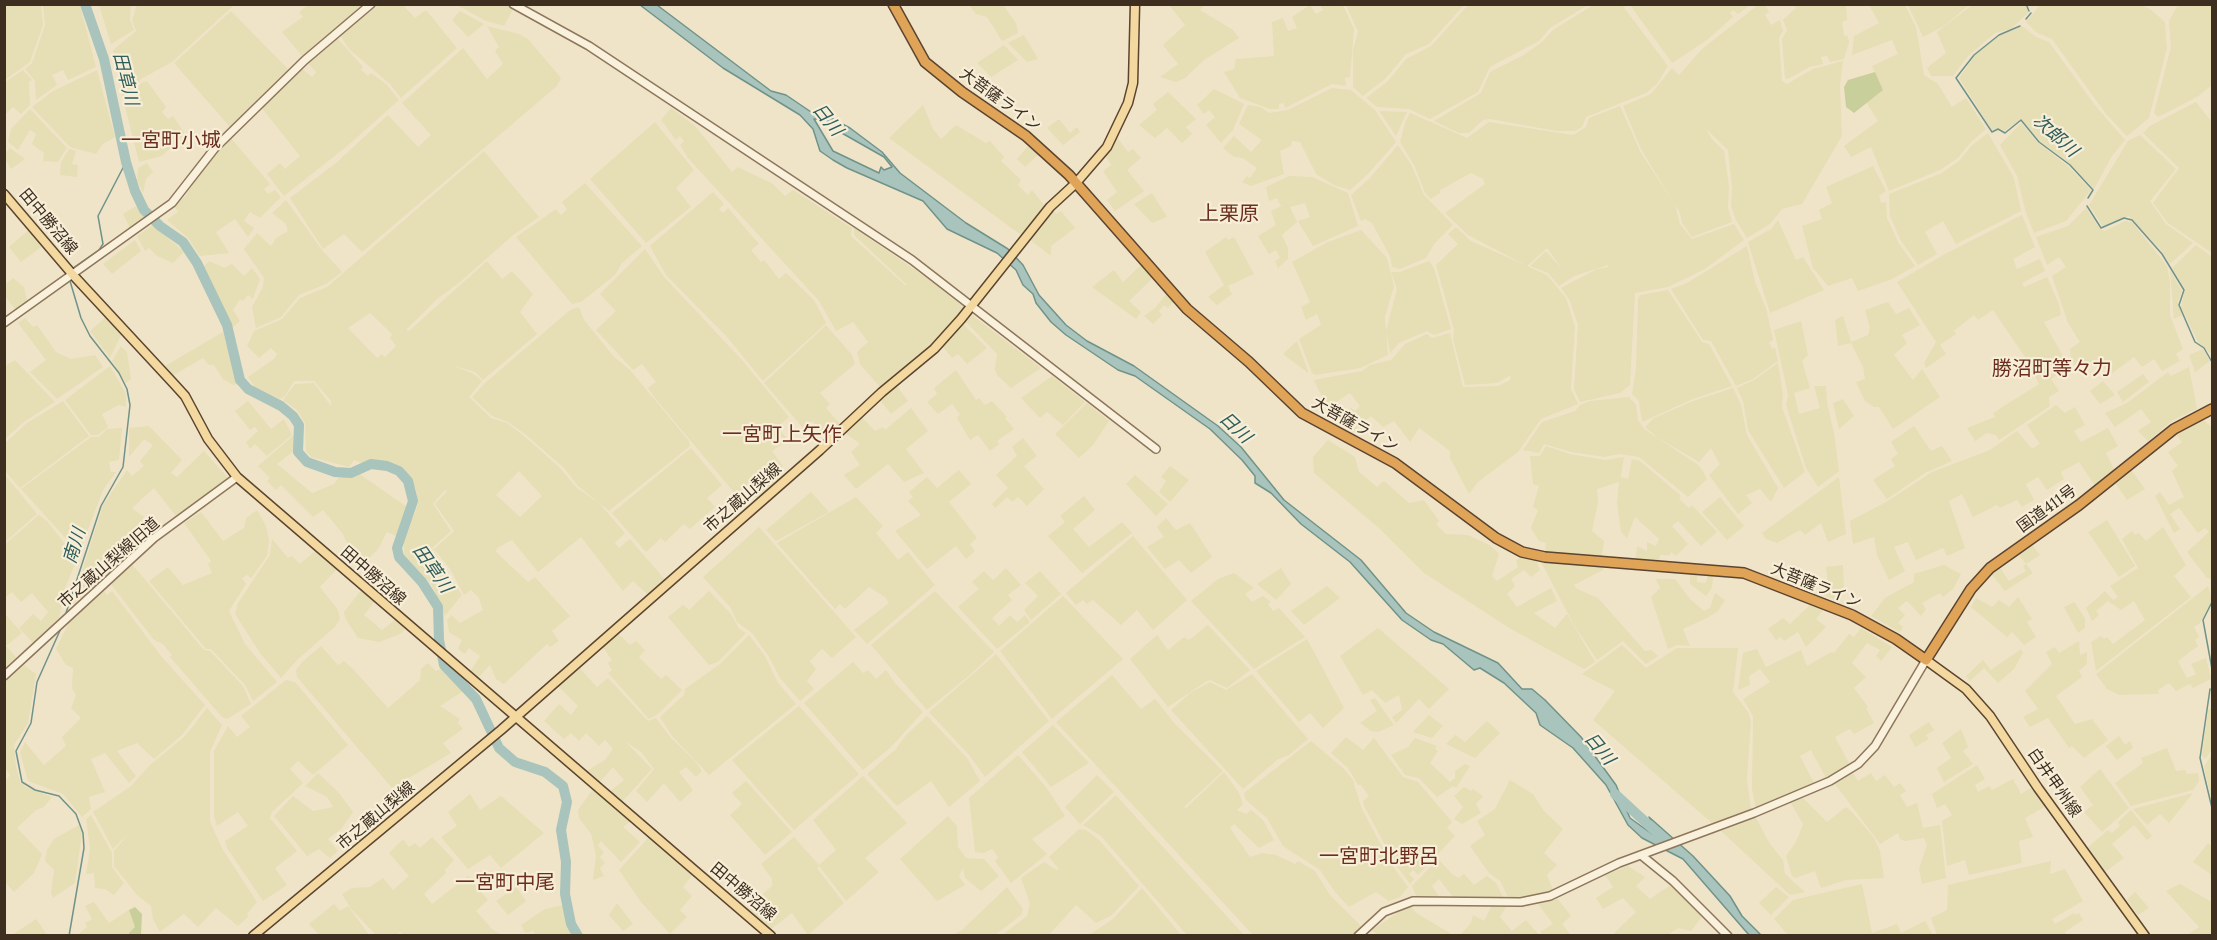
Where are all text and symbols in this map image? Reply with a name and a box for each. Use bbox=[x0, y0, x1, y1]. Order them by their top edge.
water label: 田草川 bbox=[108, 50, 142, 108]
street label: 大菩薩ライン bbox=[956, 64, 1044, 136]
water label: 日川 bbox=[807, 99, 847, 141]
water label: 次郎川 bbox=[2028, 110, 2082, 162]
district label: 一宮町小城 bbox=[121, 129, 221, 153]
street label: 田中勝沼線 bbox=[15, 185, 81, 259]
district label: 上栗原 bbox=[1199, 202, 1259, 226]
district label: 勝沼町等々力 bbox=[1992, 357, 2112, 381]
street label: 大菩薩ライン bbox=[1308, 393, 1402, 457]
water label: 日川 bbox=[1214, 408, 1256, 448]
district label: 一宮町上矢作 bbox=[722, 423, 842, 447]
street label: 市之蔵山梨線 bbox=[700, 459, 786, 537]
street label: 国道411号 bbox=[2014, 481, 2080, 537]
street label: 市之蔵山梨線旧道 bbox=[54, 514, 164, 612]
water label: 南川 bbox=[59, 526, 91, 566]
water label: 田草川 bbox=[408, 541, 456, 597]
street label: 田中勝沼線 bbox=[337, 543, 409, 609]
street label: 大菩薩ライン bbox=[1768, 559, 1864, 613]
water label: 日川 bbox=[1579, 728, 1619, 770]
street label: 白井甲州線 bbox=[2023, 745, 2085, 821]
street label: 市之蔵山梨線 bbox=[333, 778, 419, 854]
district label: 一宮町北野呂 bbox=[1319, 845, 1439, 869]
street label: 田中勝沼線 bbox=[706, 859, 780, 925]
district label: 一宮町中尾 bbox=[455, 871, 555, 895]

